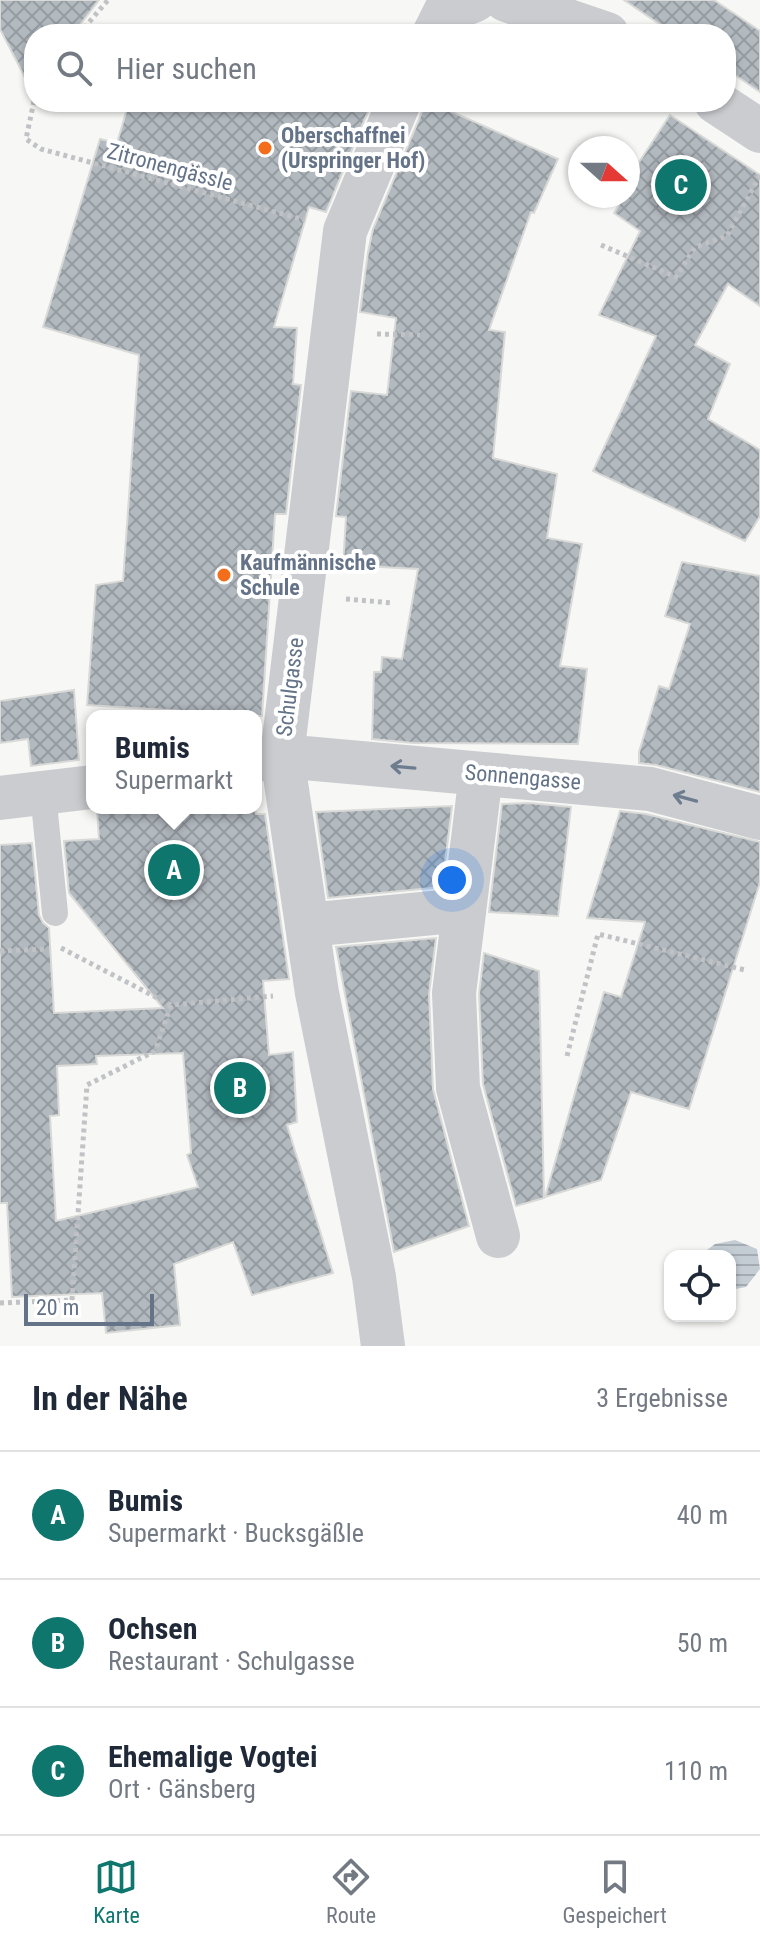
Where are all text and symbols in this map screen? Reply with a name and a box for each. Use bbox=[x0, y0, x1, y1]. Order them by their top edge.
search box bbox=[24, 24, 736, 112]
icon: search bbox=[52, 46, 96, 90]
text: Hier suchen bbox=[116, 51, 257, 86]
place label: Oberschaffnei (Urspringer Hof) bbox=[281, 123, 425, 173]
north arrow bbox=[568, 136, 640, 208]
street label: Zitronengässle bbox=[104, 138, 236, 196]
marker: Oberschaffnei (Urspringer Hof) bbox=[256, 139, 274, 157]
pin: C bbox=[655, 155, 707, 215]
place label: Kaufmännische Schule bbox=[240, 550, 376, 600]
marker: Kaufmännische Schule bbox=[215, 566, 233, 584]
street label: Schulgasse bbox=[272, 636, 308, 738]
popup bbox=[86, 710, 262, 814]
text: Bumis bbox=[115, 730, 190, 765]
one-way arrow bbox=[390, 759, 417, 774]
street label: Sonnengasse bbox=[464, 759, 582, 795]
text: Supermarkt bbox=[115, 765, 233, 795]
one-way arrow bbox=[672, 790, 698, 805]
pin: A bbox=[148, 840, 200, 900]
your location bbox=[432, 860, 472, 900]
pin: B bbox=[214, 1058, 266, 1118]
map controls bbox=[664, 1250, 736, 1322]
button: locate bbox=[664, 1250, 736, 1322]
scale bar bbox=[24, 1290, 154, 1326]
text: 20 m bbox=[36, 1295, 79, 1320]
text: In der Nähe bbox=[32, 1378, 188, 1418]
text: 3 Ergebnisse bbox=[596, 1383, 728, 1413]
text: Bumis bbox=[108, 1483, 183, 1518]
text: A bbox=[50, 1500, 66, 1530]
text: 40 m bbox=[677, 1500, 728, 1530]
text: Supermarkt · Bucksgäßle bbox=[108, 1518, 364, 1548]
text: Ochsen bbox=[108, 1611, 197, 1646]
text: B bbox=[51, 1628, 65, 1658]
text: 50 m bbox=[677, 1628, 728, 1658]
text: Restaurant · Schulgasse bbox=[108, 1646, 355, 1676]
text: Ehemalige Vogtei bbox=[108, 1739, 318, 1774]
text: C bbox=[51, 1756, 65, 1786]
text: 110 m bbox=[664, 1756, 728, 1786]
text: Ort · Gänsberg bbox=[108, 1774, 256, 1804]
tab: Karte bbox=[93, 1855, 140, 1928]
tab: Route bbox=[326, 1855, 376, 1928]
tab: Gespeichert bbox=[562, 1855, 667, 1928]

